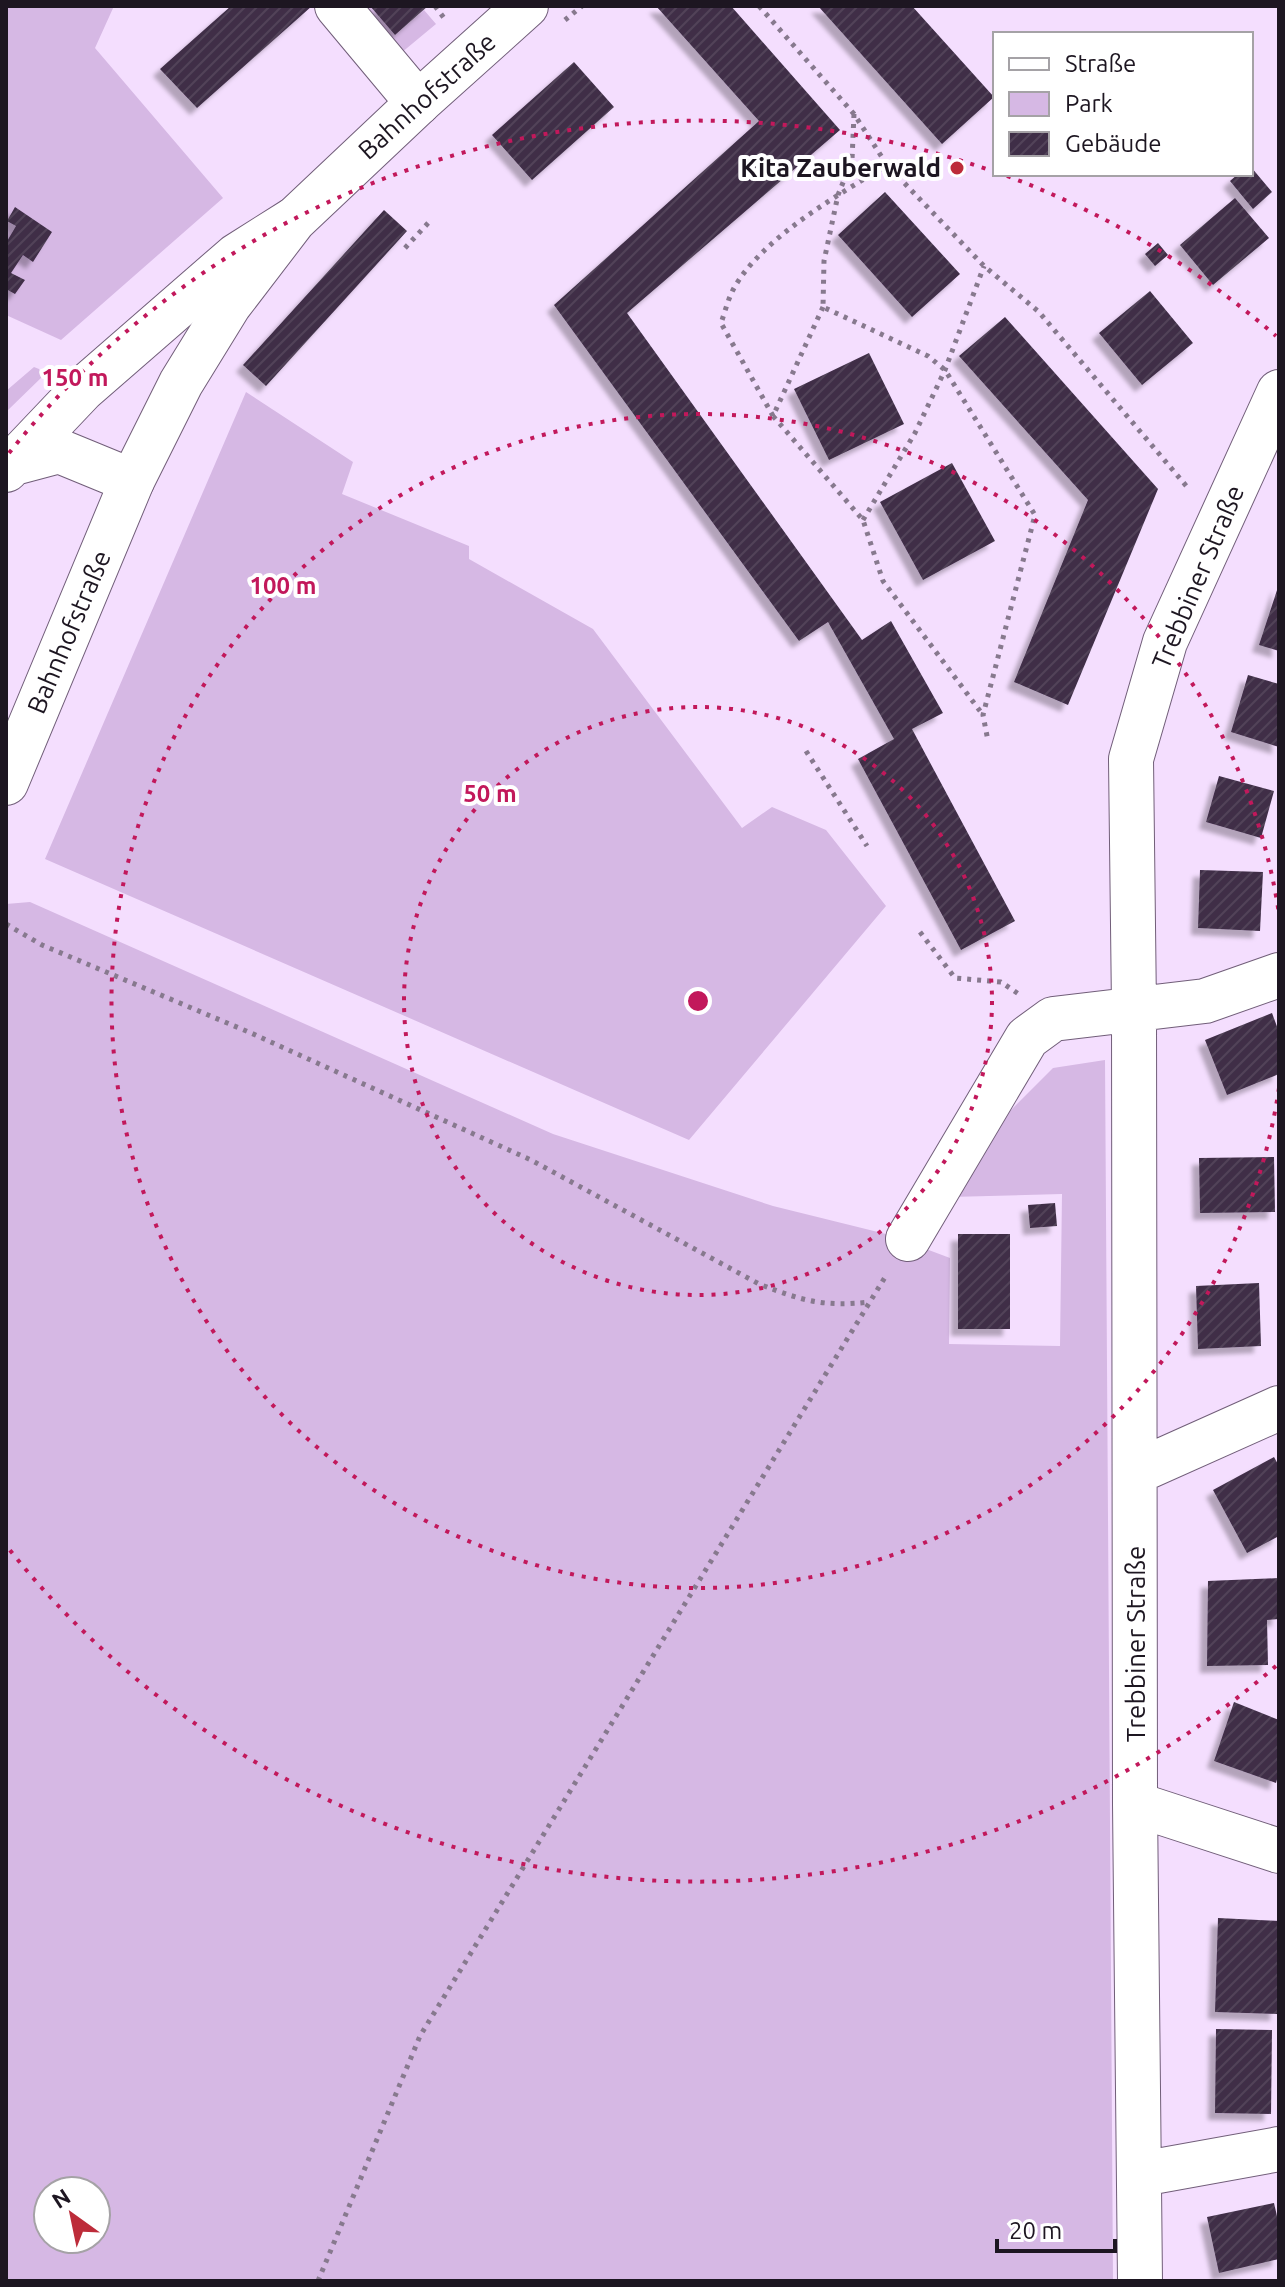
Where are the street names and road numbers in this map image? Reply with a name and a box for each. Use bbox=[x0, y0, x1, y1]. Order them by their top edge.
street label: Bahnhofstraße bbox=[352, 27, 501, 165]
street label: Trebbiner Straße bbox=[1146, 481, 1249, 673]
street label: Bahnhofstraße bbox=[21, 546, 116, 718]
street label: Trebbiner Straße bbox=[1121, 1546, 1150, 1742]

